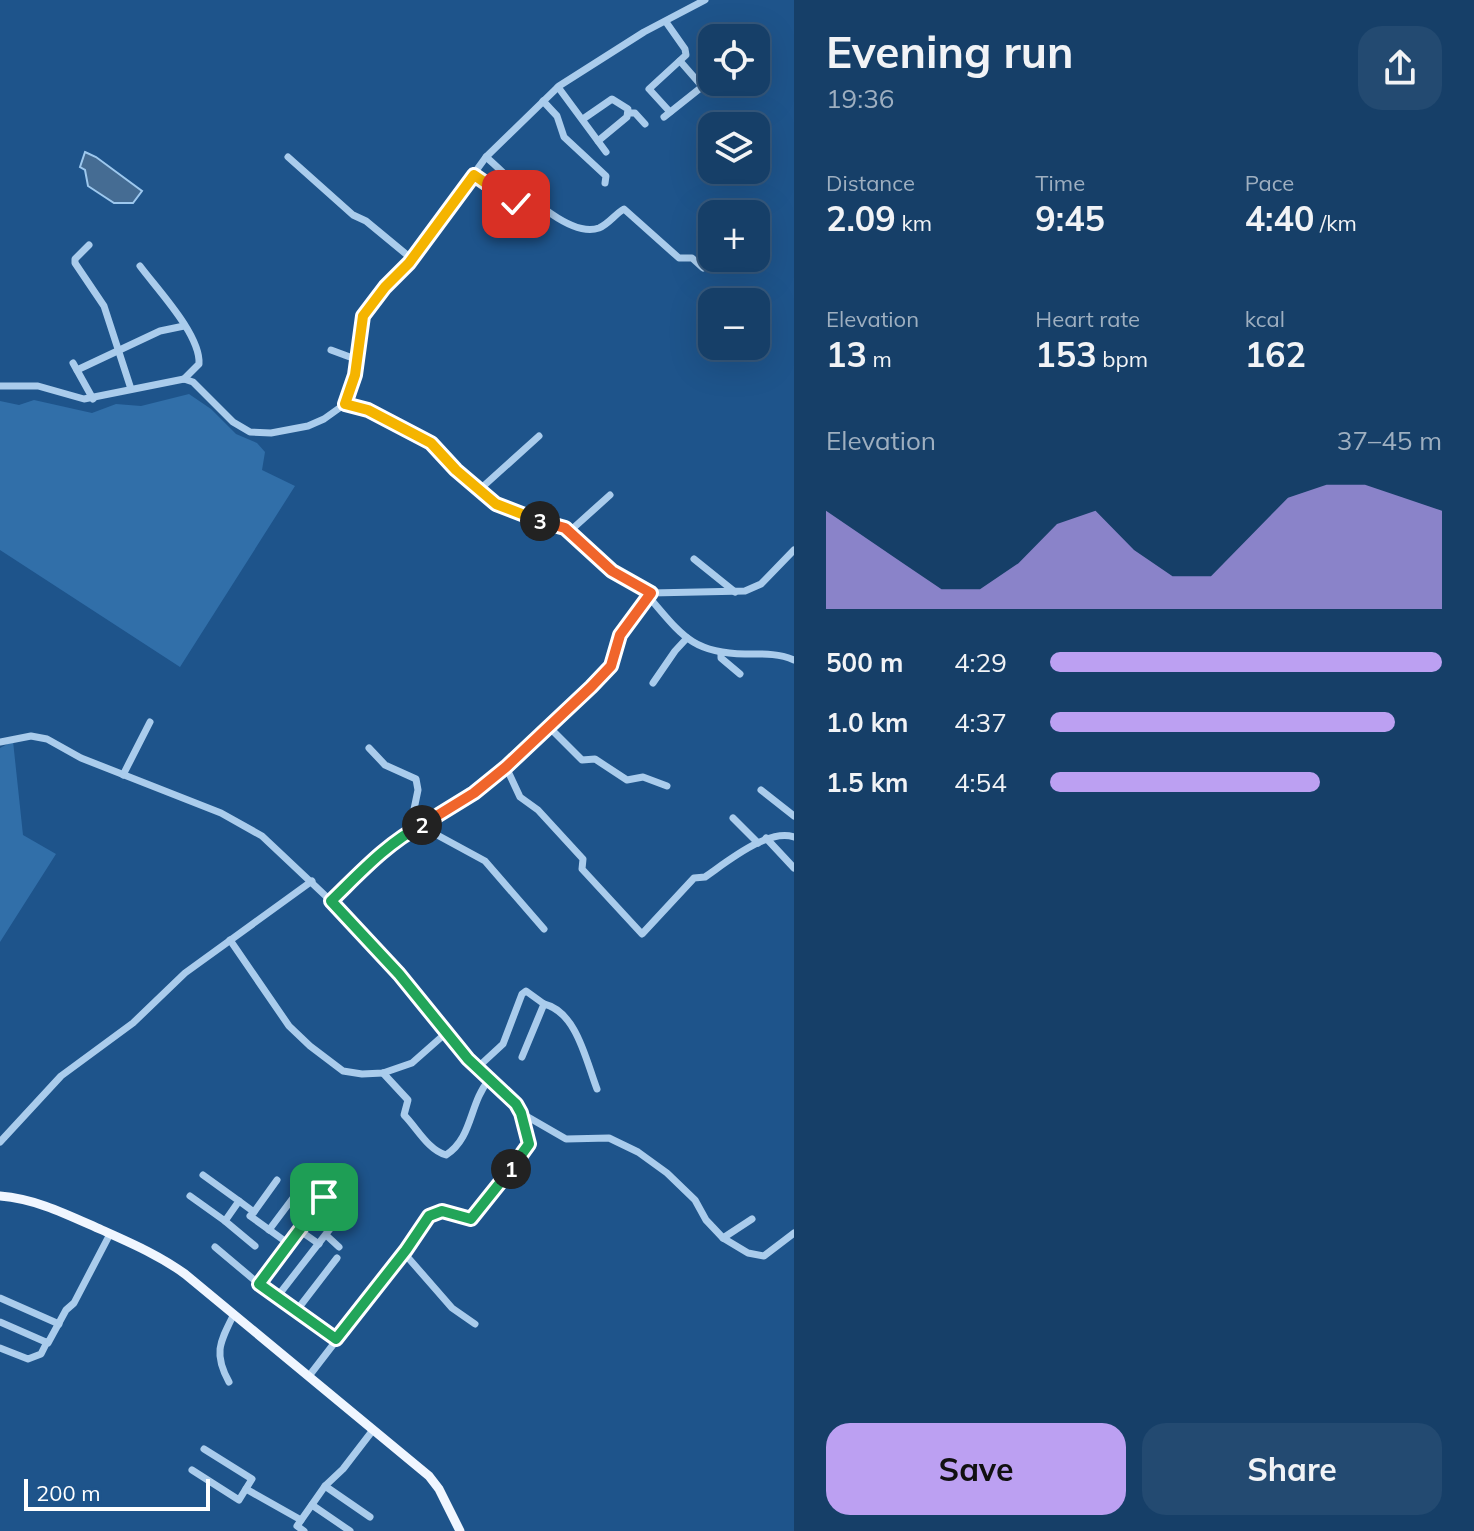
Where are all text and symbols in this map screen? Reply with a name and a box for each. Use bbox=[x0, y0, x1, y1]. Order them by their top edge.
map controls bbox=[698, 24, 770, 360]
button: locate bbox=[698, 24, 770, 96]
text: Evening run bbox=[826, 24, 1073, 79]
button: share bbox=[1358, 26, 1442, 110]
text: 19:36 bbox=[826, 82, 894, 115]
button: layers bbox=[698, 112, 770, 184]
text: Distance bbox=[826, 169, 915, 197]
text: Time bbox=[1035, 169, 1085, 197]
text: Pace bbox=[1245, 169, 1294, 197]
pin bbox=[482, 170, 550, 238]
icon: check bbox=[494, 182, 538, 226]
text: 2.09 bbox=[826, 197, 896, 240]
text: 9:45 bbox=[1035, 197, 1105, 240]
text: 4:40 bbox=[1245, 197, 1314, 240]
button: + bbox=[698, 200, 770, 272]
text: km bbox=[896, 209, 932, 237]
text: /km bbox=[1314, 209, 1357, 237]
button: − bbox=[698, 288, 770, 360]
text: Elevation bbox=[826, 305, 919, 333]
text: Heart rate bbox=[1035, 305, 1140, 333]
text: kcal bbox=[1245, 305, 1285, 333]
text: 13 bbox=[826, 333, 867, 376]
text: 153 bbox=[1035, 333, 1097, 376]
text: 162 bbox=[1245, 333, 1306, 376]
text: m bbox=[867, 345, 892, 373]
text: bpm bbox=[1097, 345, 1148, 373]
text: Elevation bbox=[826, 424, 936, 457]
text: 37–45 m bbox=[1337, 424, 1442, 457]
pin: 3 bbox=[520, 501, 560, 541]
text: 3 bbox=[533, 507, 547, 535]
text: 500 m bbox=[826, 646, 903, 679]
text: 4:29 bbox=[954, 646, 1007, 679]
text: 1.0 km bbox=[826, 706, 909, 739]
text: 4:37 bbox=[954, 706, 1007, 739]
text: 1.5 km bbox=[826, 766, 909, 799]
text: 4:54 bbox=[954, 766, 1007, 799]
pin: 2 bbox=[402, 805, 442, 845]
text: 2 bbox=[415, 811, 429, 839]
pin: 1 bbox=[491, 1149, 531, 1189]
text: 1 bbox=[504, 1155, 518, 1183]
pin bbox=[290, 1163, 358, 1231]
icon: arrive bbox=[302, 1175, 346, 1219]
button: Save bbox=[826, 1423, 1126, 1515]
button: Share bbox=[1142, 1423, 1442, 1515]
scale bar bbox=[24, 1475, 210, 1511]
text: 200 m bbox=[36, 1479, 101, 1507]

